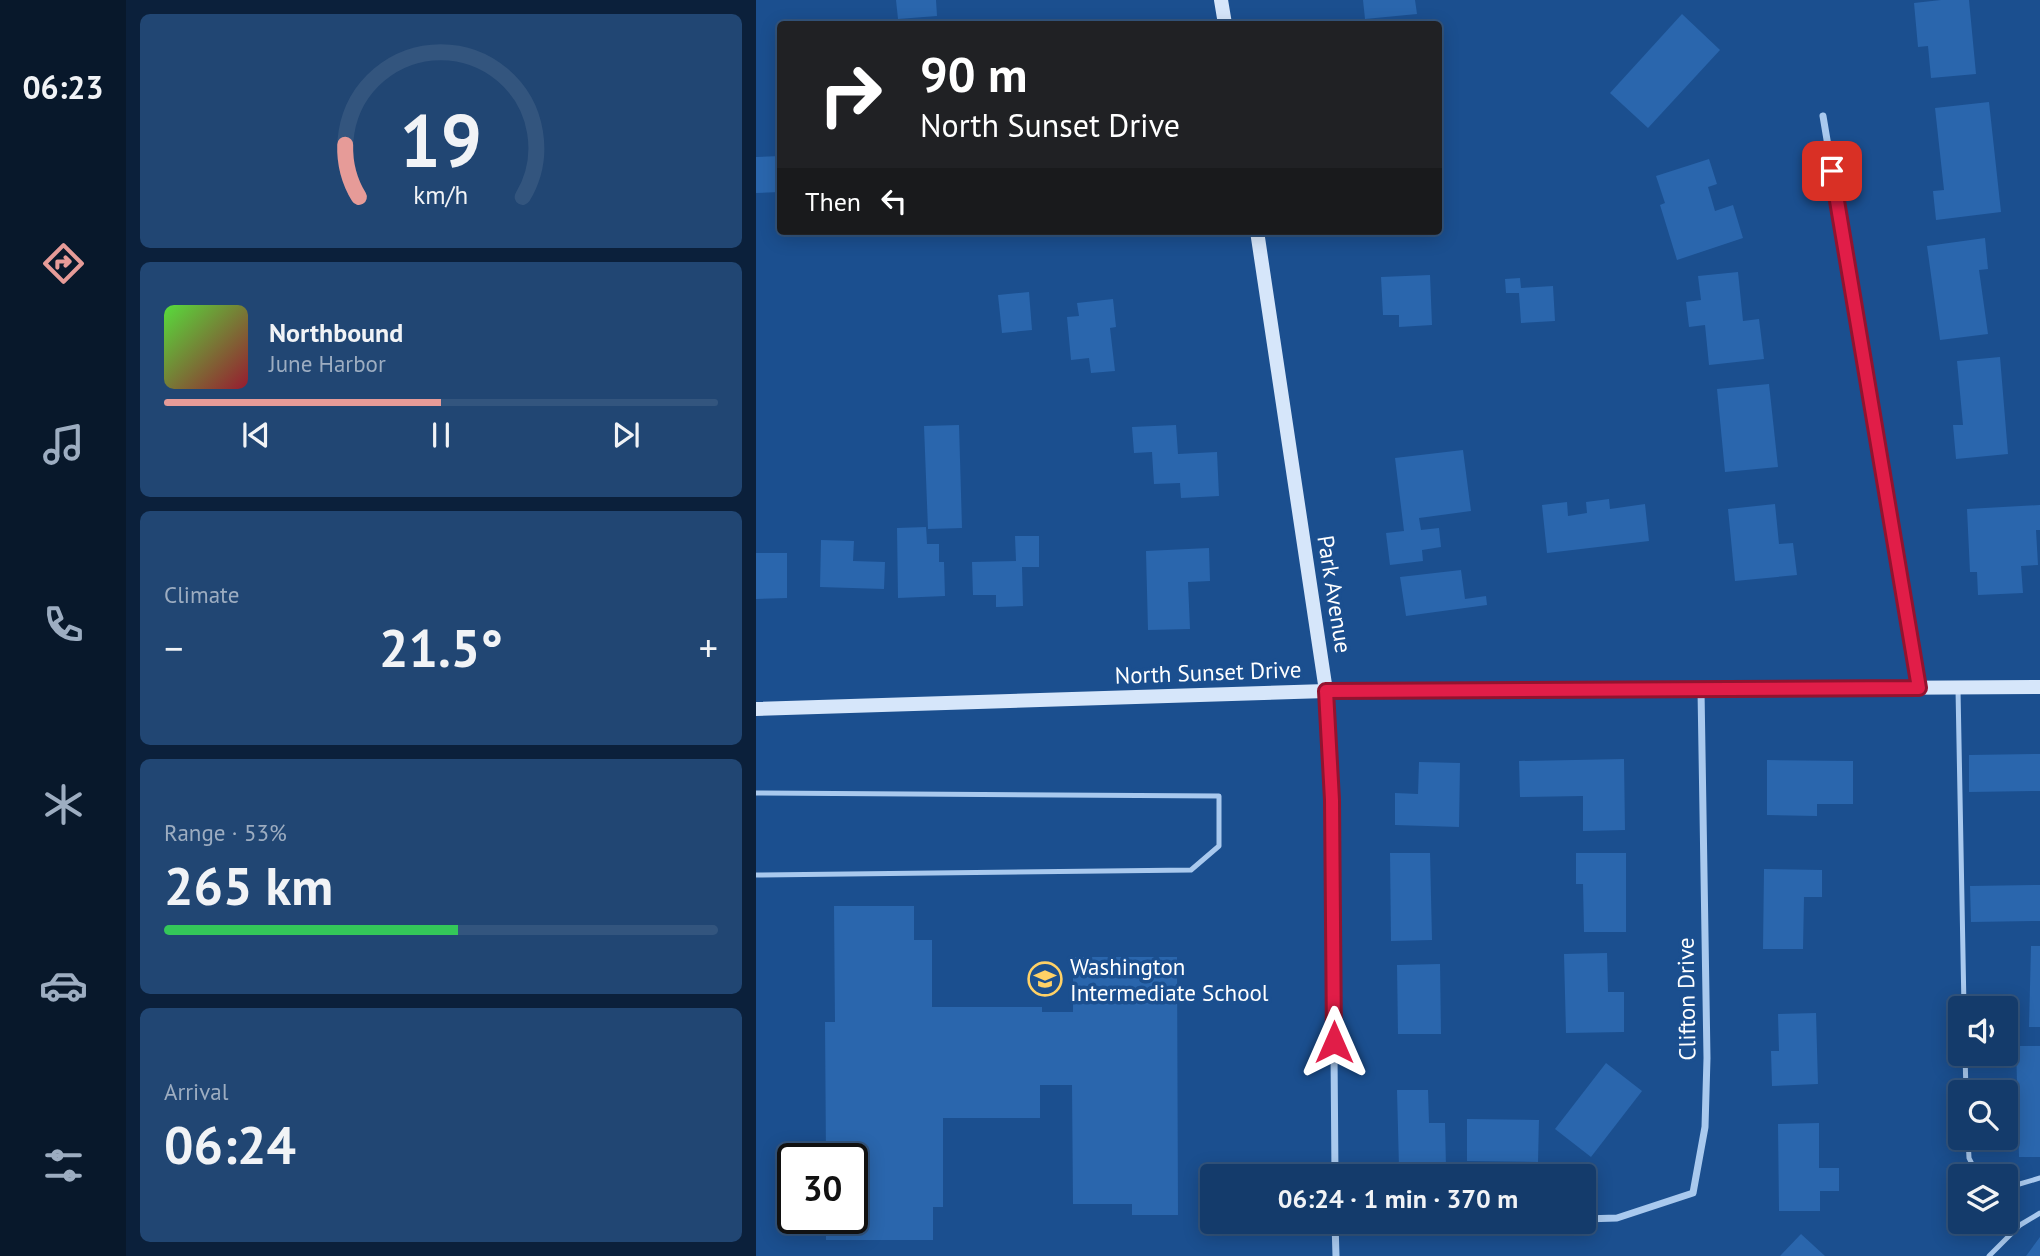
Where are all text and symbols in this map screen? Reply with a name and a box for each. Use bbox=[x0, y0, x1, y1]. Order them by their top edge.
text: 90 m bbox=[920, 42, 1027, 106]
icon: right bbox=[805, 49, 896, 140]
text: 06:23 bbox=[22, 66, 104, 108]
text: 19 bbox=[400, 94, 482, 188]
text: North Sunset Drive bbox=[920, 104, 1180, 146]
pin bbox=[1802, 141, 1862, 201]
icon: arrive bbox=[1813, 152, 1851, 190]
text: km/h bbox=[414, 179, 468, 211]
icon: left bbox=[875, 182, 913, 220]
text: Then bbox=[805, 185, 861, 218]
icon: directions bbox=[39, 239, 88, 288]
text: Northbound bbox=[269, 316, 403, 349]
text: June Harbor bbox=[269, 349, 386, 378]
icon: previous bbox=[237, 416, 275, 454]
icon: pause bbox=[422, 416, 460, 454]
icon: next bbox=[607, 416, 645, 454]
icon: music bbox=[39, 420, 88, 469]
street label: Park Avenue bbox=[1311, 533, 1359, 655]
text: Climate bbox=[164, 580, 239, 609]
icon: phone bbox=[39, 600, 88, 649]
text: 21.5° bbox=[379, 614, 503, 681]
text: − bbox=[164, 623, 183, 672]
text: + bbox=[699, 623, 718, 672]
street label: North Sunset Drive bbox=[1114, 654, 1302, 690]
icon: climate bbox=[39, 780, 88, 829]
text: Range · 53% bbox=[164, 818, 287, 847]
text: 265 km bbox=[164, 852, 333, 919]
street label: Clifton Drive bbox=[1670, 937, 1702, 1061]
place label: Washington Intermediate School bbox=[1070, 952, 1269, 1007]
school or university icon: Washington Intermediate School bbox=[1026, 960, 1064, 998]
icon: car bbox=[39, 961, 88, 1010]
map controls bbox=[1948, 996, 2018, 1234]
button: sound bbox=[1948, 996, 2018, 1066]
position arrow bbox=[1297, 1005, 1371, 1079]
text: Arrival bbox=[164, 1077, 228, 1106]
button: search bbox=[1948, 1080, 2018, 1150]
text: 06:24 bbox=[164, 1111, 296, 1178]
icon: filters bbox=[39, 1141, 88, 1190]
speed limit sign: 30 bbox=[777, 1143, 868, 1234]
button: layers bbox=[1948, 1164, 2018, 1234]
text: 06:24 · 1 min · 370 m bbox=[1278, 1182, 1518, 1215]

